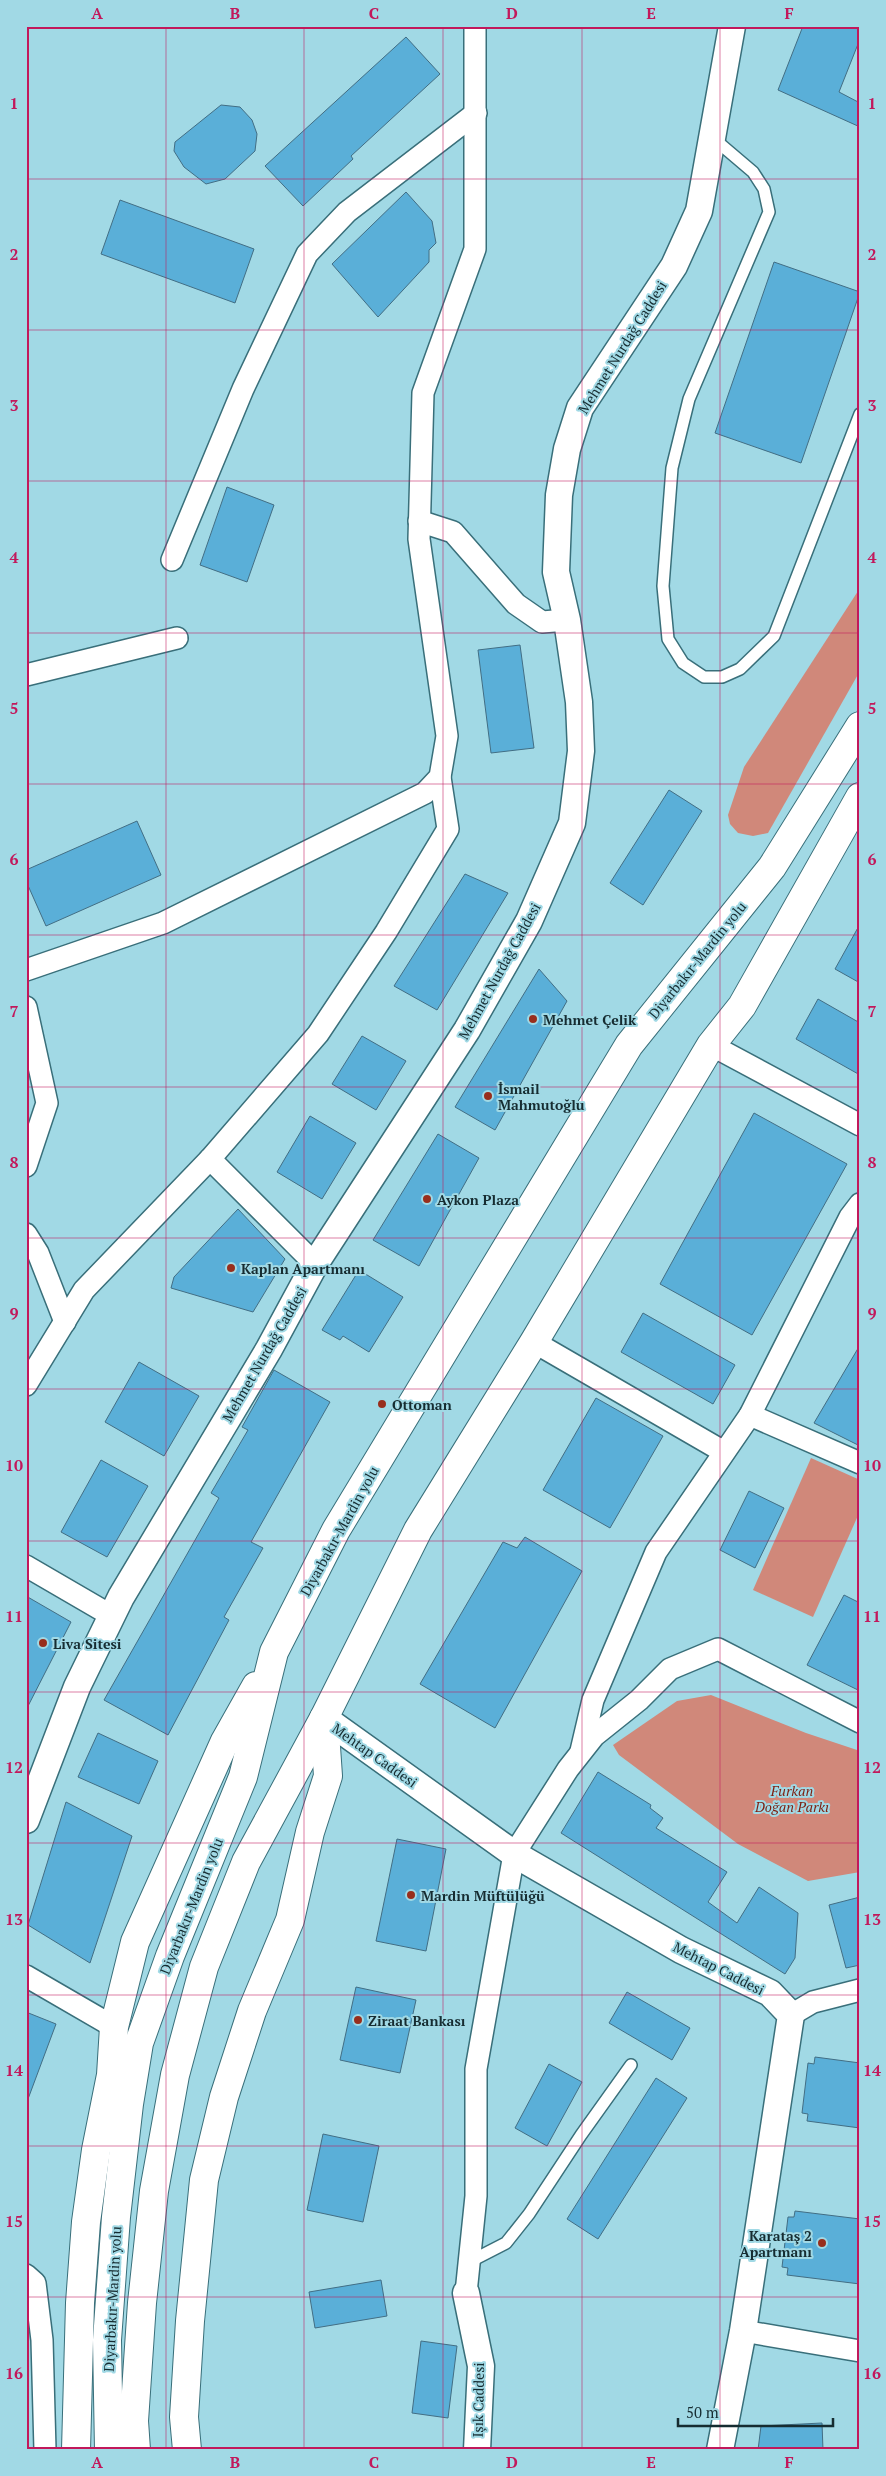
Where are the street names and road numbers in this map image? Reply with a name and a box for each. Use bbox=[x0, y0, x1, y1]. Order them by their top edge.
street label: Mehmet Nurdağ Caddesi bbox=[573, 277, 671, 417]
street label: Diyarbakır-Mardin yolu bbox=[644, 897, 750, 1023]
street label: Mehmet Nurdağ Caddesi bbox=[454, 899, 544, 1043]
street label: Mehmet Nurdağ Caddesi bbox=[217, 1283, 311, 1425]
street label: Diyarbakır-Mardin yolu bbox=[295, 1463, 383, 1599]
street label: Mehtap Caddesi bbox=[329, 1719, 421, 1791]
street label: Diyarbakır-Mardin yolu bbox=[155, 1835, 227, 1977]
street label: Mehtap Caddesi bbox=[670, 1937, 768, 1999]
street label: Diyarbakır-Mardin yolu bbox=[99, 2226, 125, 2372]
street label: Işık Caddesi bbox=[468, 2362, 488, 2438]

